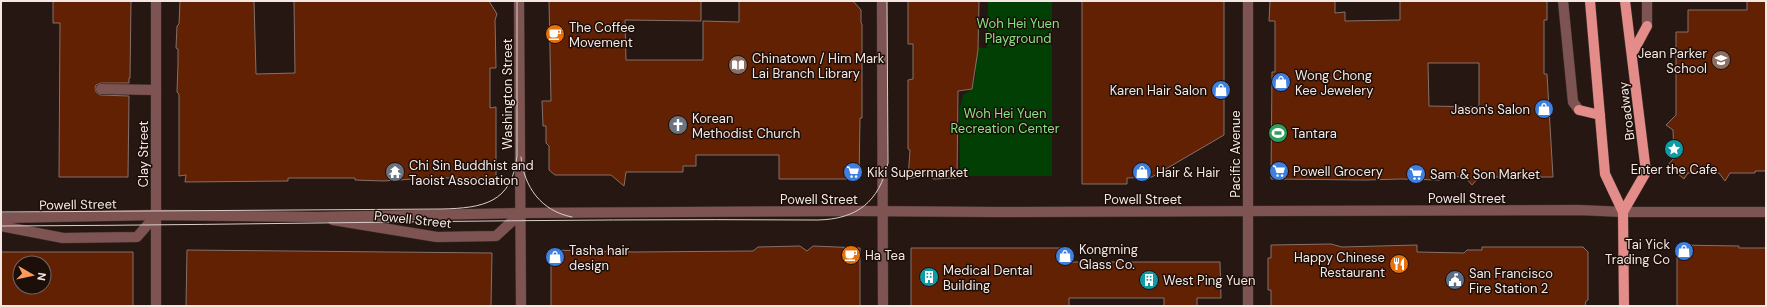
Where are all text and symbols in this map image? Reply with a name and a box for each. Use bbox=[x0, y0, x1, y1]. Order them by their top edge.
park label: Woh Hei Yuen Playground bbox=[977, 15, 1059, 47]
place label: The Coffee Movement bbox=[569, 19, 635, 51]
cafe icon: The Coffee Movement bbox=[544, 23, 566, 45]
street label: Washington Street bbox=[499, 38, 516, 150]
place label: Jean Parker School bbox=[1638, 45, 1707, 77]
school or university icon: Jean Parker School bbox=[1710, 49, 1732, 71]
place label: Chinatown / Him Mark Lai Branch Library bbox=[752, 50, 885, 82]
library icon: Chinatown / Him Mark Lai Branch Library bbox=[727, 54, 749, 76]
place label: Wong Chong Kee Jewelery bbox=[1295, 67, 1373, 99]
shop icon: Wong Chong Kee Jewelery bbox=[1270, 71, 1292, 93]
shop icon: Karen Hair Salon bbox=[1210, 79, 1232, 101]
street label: Broadway bbox=[1614, 81, 1639, 141]
place label: Karen Hair Salon bbox=[1110, 82, 1207, 99]
shop icon: Jason's Salon bbox=[1533, 98, 1555, 120]
place label: Jason's Salon bbox=[1451, 101, 1530, 118]
park label: Woh Hei Yuen Recreation Center bbox=[950, 105, 1060, 137]
place label: Korean Methodist Church bbox=[692, 110, 800, 142]
street label: Pacific Avenue bbox=[1227, 110, 1244, 198]
church icon: Korean Methodist Church bbox=[667, 114, 689, 136]
street label: Clay Street bbox=[135, 121, 152, 187]
sports icon: Tantara bbox=[1267, 122, 1289, 144]
place label: Tantara bbox=[1292, 125, 1337, 142]
place icon: Enter the Cafe bbox=[1663, 138, 1685, 160]
place label: Chi Sin Buddhist and Taoist Association bbox=[409, 157, 534, 189]
supermarket icon: Powell Grocery bbox=[1268, 160, 1290, 182]
temple icon: Chi Sin Buddhist and Taoist Association bbox=[384, 161, 406, 183]
supermarket icon: Kiki Supermarket bbox=[842, 161, 864, 183]
shop icon: Hair & Hair bbox=[1131, 161, 1153, 183]
place label: Enter the Cafe bbox=[1631, 161, 1717, 178]
place label: Powell Grocery bbox=[1293, 163, 1383, 180]
supermarket icon: Sam & Son Market bbox=[1405, 163, 1427, 185]
place label: Kiki Supermarket bbox=[867, 164, 968, 181]
place label: Hair & Hair bbox=[1156, 164, 1220, 181]
place label: Sam & Son Market bbox=[1430, 166, 1540, 183]
street label: Powell Street bbox=[1428, 190, 1506, 207]
street label: Powell Street bbox=[780, 191, 858, 208]
street label: Powell Street bbox=[1104, 191, 1182, 208]
street label: Powell Street bbox=[39, 195, 117, 214]
street label: Powell Street bbox=[373, 207, 453, 232]
place label: Tai Yick Trading Co bbox=[1605, 236, 1670, 268]
shop icon: Tai Yick Trading Co bbox=[1673, 240, 1695, 262]
place label: Kongming Glass Co. bbox=[1079, 241, 1138, 273]
place label: Tasha hair design bbox=[569, 242, 630, 274]
cafe icon: Ha Tea bbox=[840, 244, 862, 266]
shop icon: Kongming Glass Co. bbox=[1054, 245, 1076, 267]
shop icon: Tasha hair design bbox=[544, 246, 566, 268]
place label: Ha Tea bbox=[865, 247, 905, 264]
place label: Happy Chinese Restaurant bbox=[1294, 249, 1385, 281]
restaurant icon: Happy Chinese Restaurant bbox=[1388, 253, 1410, 275]
north arrow bbox=[12, 255, 52, 295]
place label: Medical Dental Building bbox=[943, 262, 1032, 294]
place label: San Francisco Fire Station 2 bbox=[1469, 265, 1553, 297]
building icon: Medical Dental Building bbox=[918, 266, 940, 288]
building icon: West Ping Yuen bbox=[1138, 269, 1160, 291]
public building icon: San Francisco Fire Station 2 bbox=[1444, 269, 1466, 291]
text: N bbox=[34, 272, 49, 282]
place label: West Ping Yuen bbox=[1163, 272, 1255, 289]

